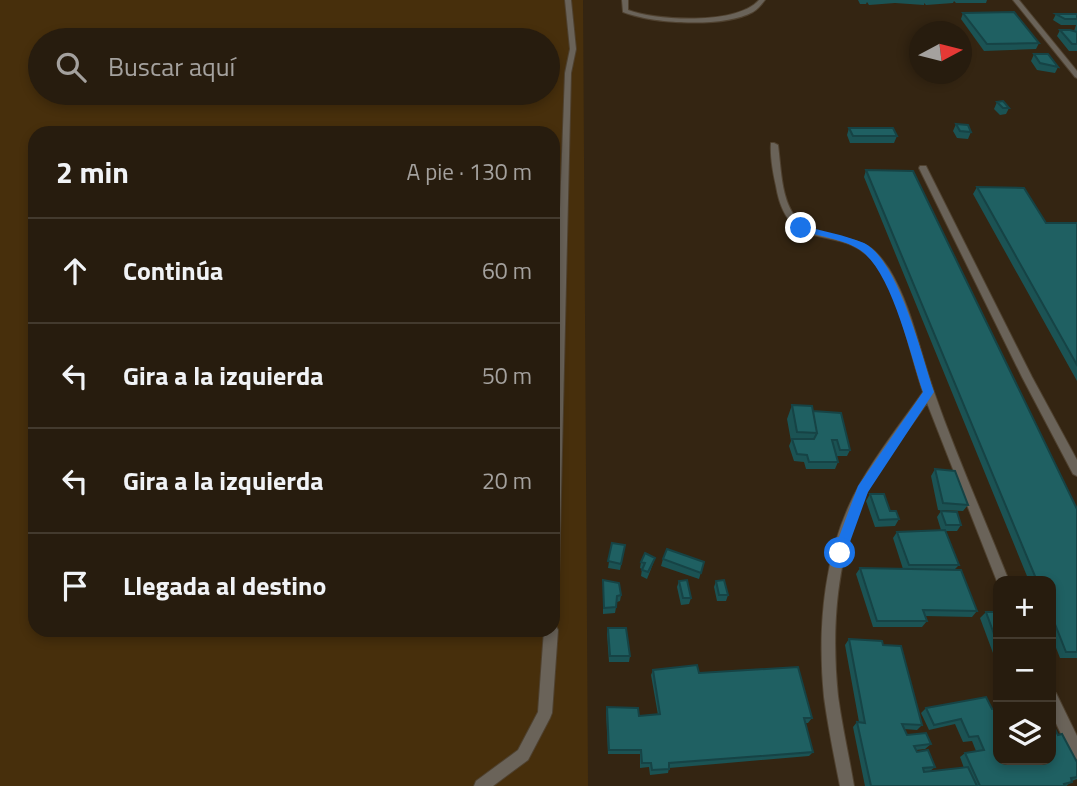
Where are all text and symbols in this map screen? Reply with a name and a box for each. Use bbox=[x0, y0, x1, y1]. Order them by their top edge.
north arrow bbox=[909, 21, 972, 84]
search box bbox=[28, 28, 560, 105]
text: Buscar aquí bbox=[108, 47, 235, 86]
icon: search bbox=[52, 48, 90, 86]
text: 2 min bbox=[56, 149, 129, 195]
text: A pie · 130 m bbox=[406, 154, 532, 189]
route end bbox=[785, 212, 816, 243]
text: Continúa bbox=[123, 251, 223, 290]
icon: ahead bbox=[56, 252, 94, 290]
text: 60 m bbox=[482, 253, 532, 288]
text: Gira a la izquierda bbox=[123, 356, 324, 395]
icon: left bbox=[56, 357, 94, 395]
text: 50 m bbox=[482, 358, 532, 393]
text: Gira a la izquierda bbox=[123, 461, 324, 500]
icon: left bbox=[56, 462, 94, 500]
text: 20 m bbox=[482, 463, 532, 498]
route start bbox=[824, 537, 855, 568]
text: Llegada al destino bbox=[123, 566, 326, 605]
icon: arrive bbox=[56, 567, 94, 605]
map controls bbox=[993, 576, 1056, 765]
button: + bbox=[993, 576, 1056, 639]
button: − bbox=[993, 639, 1056, 702]
button: layers bbox=[993, 702, 1056, 765]

